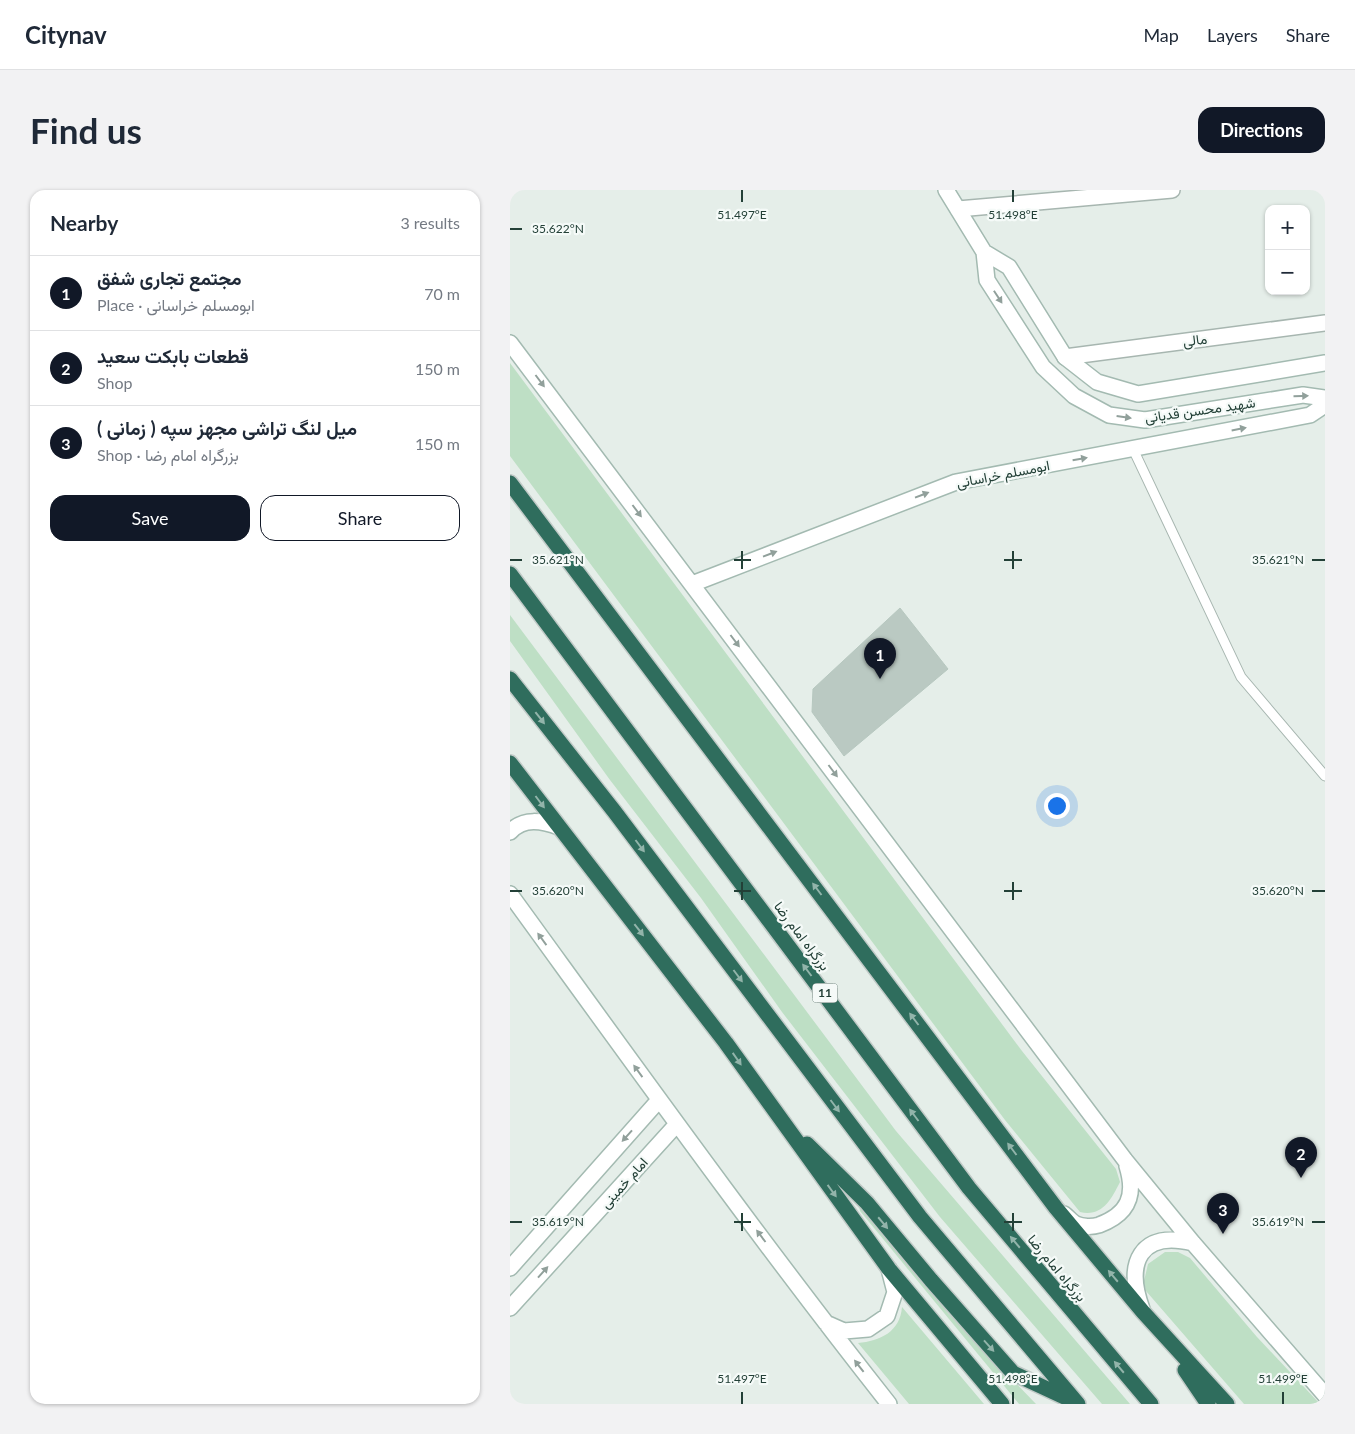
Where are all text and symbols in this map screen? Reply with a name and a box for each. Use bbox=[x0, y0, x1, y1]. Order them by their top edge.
text: Citynav bbox=[25, 20, 107, 49]
text: Map bbox=[1143, 24, 1179, 46]
text: Layers bbox=[1207, 24, 1258, 46]
text: Share bbox=[1286, 24, 1330, 46]
button: Directions bbox=[1198, 107, 1325, 153]
text: Find us bbox=[30, 109, 142, 151]
map controls bbox=[1265, 205, 1310, 295]
button: + bbox=[1265, 205, 1310, 250]
text: 51.497°E bbox=[717, 207, 767, 222]
text: 51.498°E bbox=[988, 207, 1038, 222]
text: Nearby bbox=[50, 210, 118, 235]
text: 3 results bbox=[400, 213, 460, 232]
text: 35.622°N bbox=[532, 221, 584, 236]
button: − bbox=[1265, 250, 1310, 295]
text: مجتمع تجاری شفق bbox=[97, 266, 241, 289]
text: 1 bbox=[61, 284, 71, 303]
text: 70 m bbox=[424, 284, 460, 303]
one-way arrow bbox=[993, 291, 1003, 304]
text: Place · ابومسلم خراسانی bbox=[97, 295, 255, 314]
street label: مالی bbox=[1182, 330, 1208, 350]
text: قطعات بابکت سعید bbox=[97, 344, 249, 367]
text: 2 bbox=[61, 359, 71, 378]
text: 150 m bbox=[415, 359, 460, 378]
text: Shop bbox=[97, 373, 133, 392]
one-way arrow bbox=[534, 374, 545, 387]
one-way arrow bbox=[1294, 392, 1310, 400]
street label: شهید محسن قدیانی bbox=[1144, 393, 1256, 427]
one-way arrow bbox=[1116, 413, 1132, 421]
text: میل لنگ تراشی مجهز سپه ( زمانی ) bbox=[97, 416, 357, 439]
one-way arrow bbox=[1232, 424, 1248, 432]
text: 3 bbox=[61, 434, 71, 453]
text: 150 m bbox=[415, 434, 460, 453]
text: Shop · بزرگراه امام رضا bbox=[97, 445, 239, 464]
one-way arrow bbox=[1072, 454, 1088, 462]
street label: ابومسلم خراسانی bbox=[955, 456, 1051, 492]
one-way arrow bbox=[914, 491, 929, 498]
button: Save bbox=[50, 495, 250, 541]
button: Share bbox=[260, 495, 460, 541]
one-way arrow bbox=[632, 504, 642, 518]
one-way arrow bbox=[763, 550, 778, 558]
text: 35.621°N bbox=[532, 552, 584, 567]
text: 35.621°N bbox=[1252, 552, 1304, 567]
one-way arrow bbox=[730, 634, 740, 648]
pin: 1 bbox=[864, 638, 896, 679]
one-way arrow bbox=[535, 711, 546, 724]
one-way arrow bbox=[827, 764, 838, 777]
your location bbox=[1044, 793, 1070, 819]
one-way arrow bbox=[534, 795, 545, 808]
one-way arrow bbox=[635, 839, 645, 853]
one-way arrow bbox=[812, 882, 822, 896]
text: 35.620°N bbox=[532, 883, 584, 898]
text: 35.620°N bbox=[1252, 883, 1304, 898]
street label: بزرگراه امام رضا bbox=[770, 898, 834, 974]
one-way arrow bbox=[633, 923, 644, 936]
one-way arrow bbox=[537, 933, 548, 946]
one-way arrow bbox=[802, 963, 812, 977]
one-way arrow bbox=[732, 969, 743, 982]
road number: 11 bbox=[812, 984, 838, 1002]
one-way arrow bbox=[909, 1013, 920, 1026]
one-way arrow bbox=[732, 1053, 742, 1066]
one-way arrow bbox=[633, 1064, 643, 1077]
one-way arrow bbox=[830, 1099, 840, 1113]
one-way arrow bbox=[910, 1108, 920, 1121]
one-way arrow bbox=[621, 1130, 633, 1142]
pin: 2 bbox=[1285, 1137, 1317, 1178]
one-way arrow bbox=[1007, 1142, 1017, 1156]
street label: امام خمینی bbox=[596, 1154, 652, 1212]
one-way arrow bbox=[827, 1184, 838, 1197]
pin: 3 bbox=[1207, 1193, 1239, 1234]
text: 35.619°N bbox=[532, 1214, 584, 1229]
text: 35.619°N bbox=[1252, 1214, 1304, 1229]
one-way arrow bbox=[877, 1216, 888, 1229]
one-way arrow bbox=[755, 1230, 766, 1243]
street label: بزرگراه امام رضا bbox=[1024, 1231, 1090, 1305]
one-way arrow bbox=[1009, 1236, 1020, 1249]
one-way arrow bbox=[537, 1266, 549, 1278]
one-way arrow bbox=[1107, 1271, 1119, 1283]
one-way arrow bbox=[983, 1339, 995, 1351]
one-way arrow bbox=[853, 1360, 864, 1373]
one-way arrow bbox=[1114, 1360, 1125, 1373]
text: 51.497°E bbox=[717, 1371, 767, 1386]
text: 51.498°E bbox=[988, 1371, 1038, 1386]
text: 51.499°E bbox=[1258, 1371, 1308, 1386]

